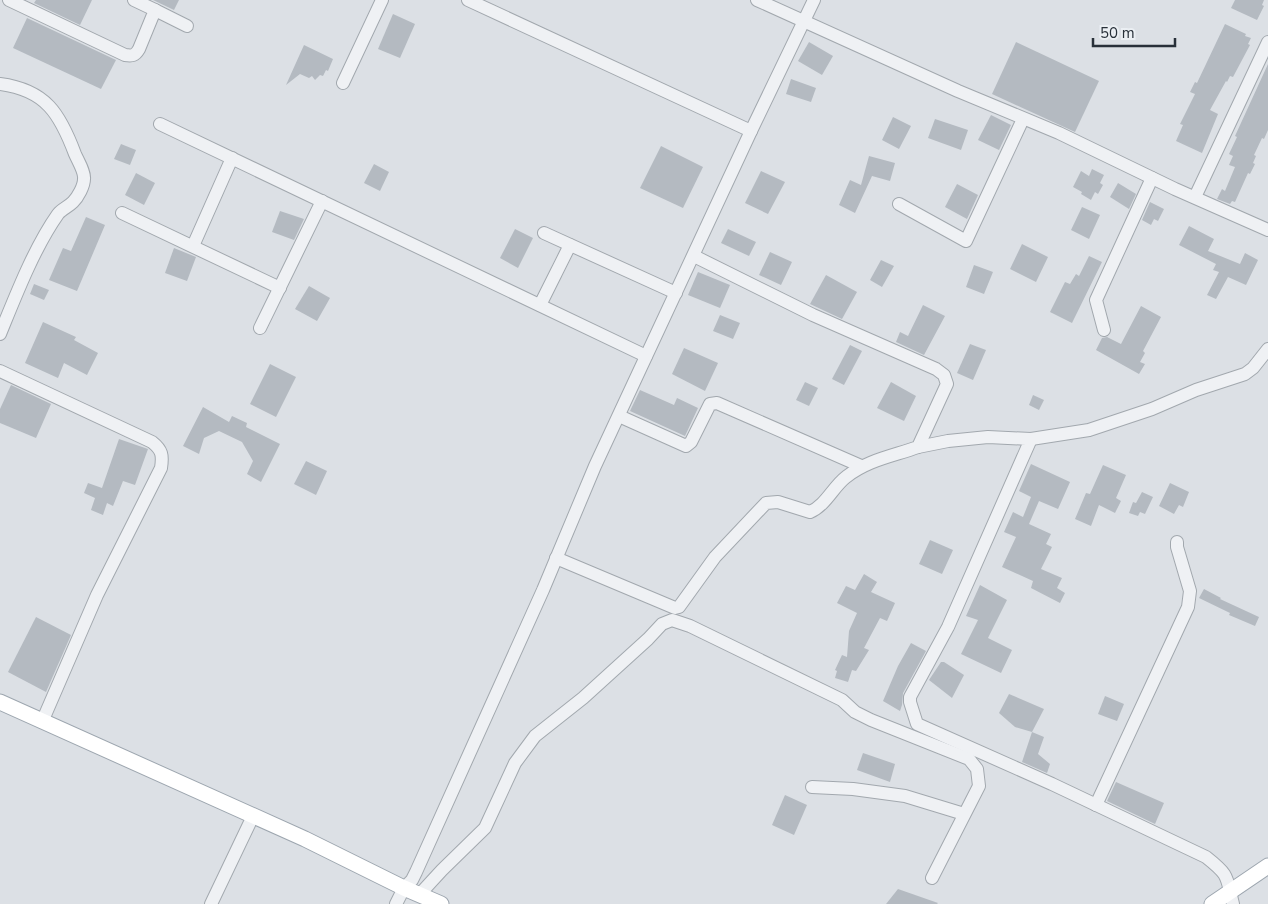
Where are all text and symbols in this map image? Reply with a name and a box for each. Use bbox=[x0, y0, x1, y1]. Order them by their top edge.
scale bar bbox=[1093, 15, 1176, 47]
text: 50 m bbox=[1100, 23, 1135, 43]

